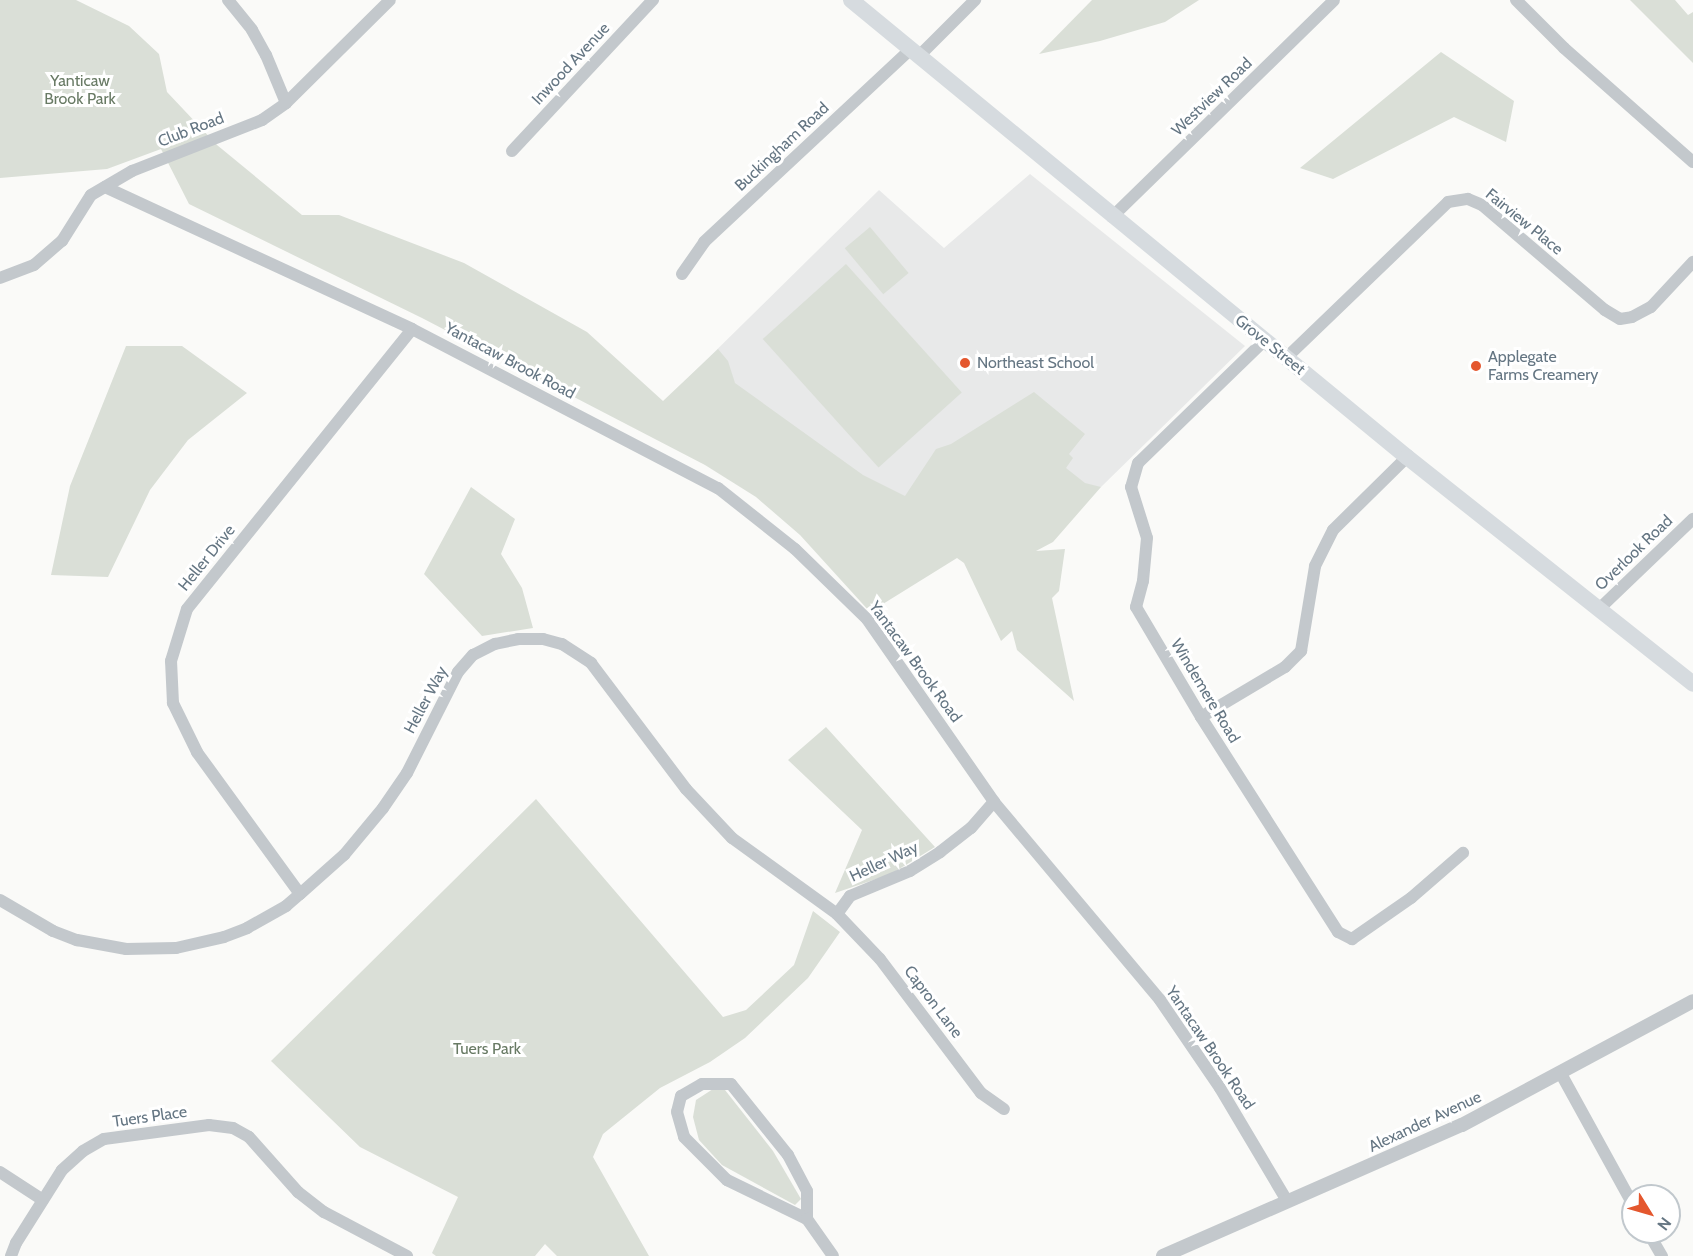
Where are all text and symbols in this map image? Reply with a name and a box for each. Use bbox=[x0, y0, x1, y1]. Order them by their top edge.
street label: Inwood Avenue bbox=[528, 19, 614, 109]
street label: Westview Road bbox=[1168, 54, 1256, 140]
park label: Yanticaw Brook Park bbox=[44, 71, 116, 109]
street label: Buckingham Road bbox=[731, 99, 833, 195]
street label: Club Road bbox=[155, 109, 227, 151]
street label: Fairview Place bbox=[1481, 185, 1567, 259]
street label: Grove Street bbox=[1231, 311, 1309, 379]
street label: Yantacaw Brook Road bbox=[442, 319, 578, 403]
place label: Applegate Farms Creamery bbox=[1488, 347, 1598, 385]
place label: Northeast School bbox=[977, 353, 1094, 373]
marker: Northeast School bbox=[958, 356, 972, 370]
marker: Applegate Farms Creamery bbox=[1469, 359, 1483, 373]
street label: Overlook Road bbox=[1591, 511, 1677, 595]
street label: Heller Drive bbox=[175, 521, 239, 595]
street label: Yantacaw Brook Road bbox=[865, 598, 965, 726]
street label: Windemere Road bbox=[1166, 635, 1244, 747]
street label: Heller Way bbox=[400, 663, 452, 737]
street label: Heller Way bbox=[847, 838, 921, 886]
street label: Capron Lane bbox=[900, 962, 966, 1042]
street label: Yantacaw Brook Road bbox=[1162, 983, 1258, 1113]
park label: Tuers Park bbox=[453, 1039, 521, 1059]
street label: Alexander Avenue bbox=[1366, 1087, 1484, 1157]
street label: Tuers Place bbox=[112, 1102, 188, 1132]
north arrow bbox=[1621, 1184, 1681, 1244]
text: N bbox=[1653, 1214, 1675, 1234]

